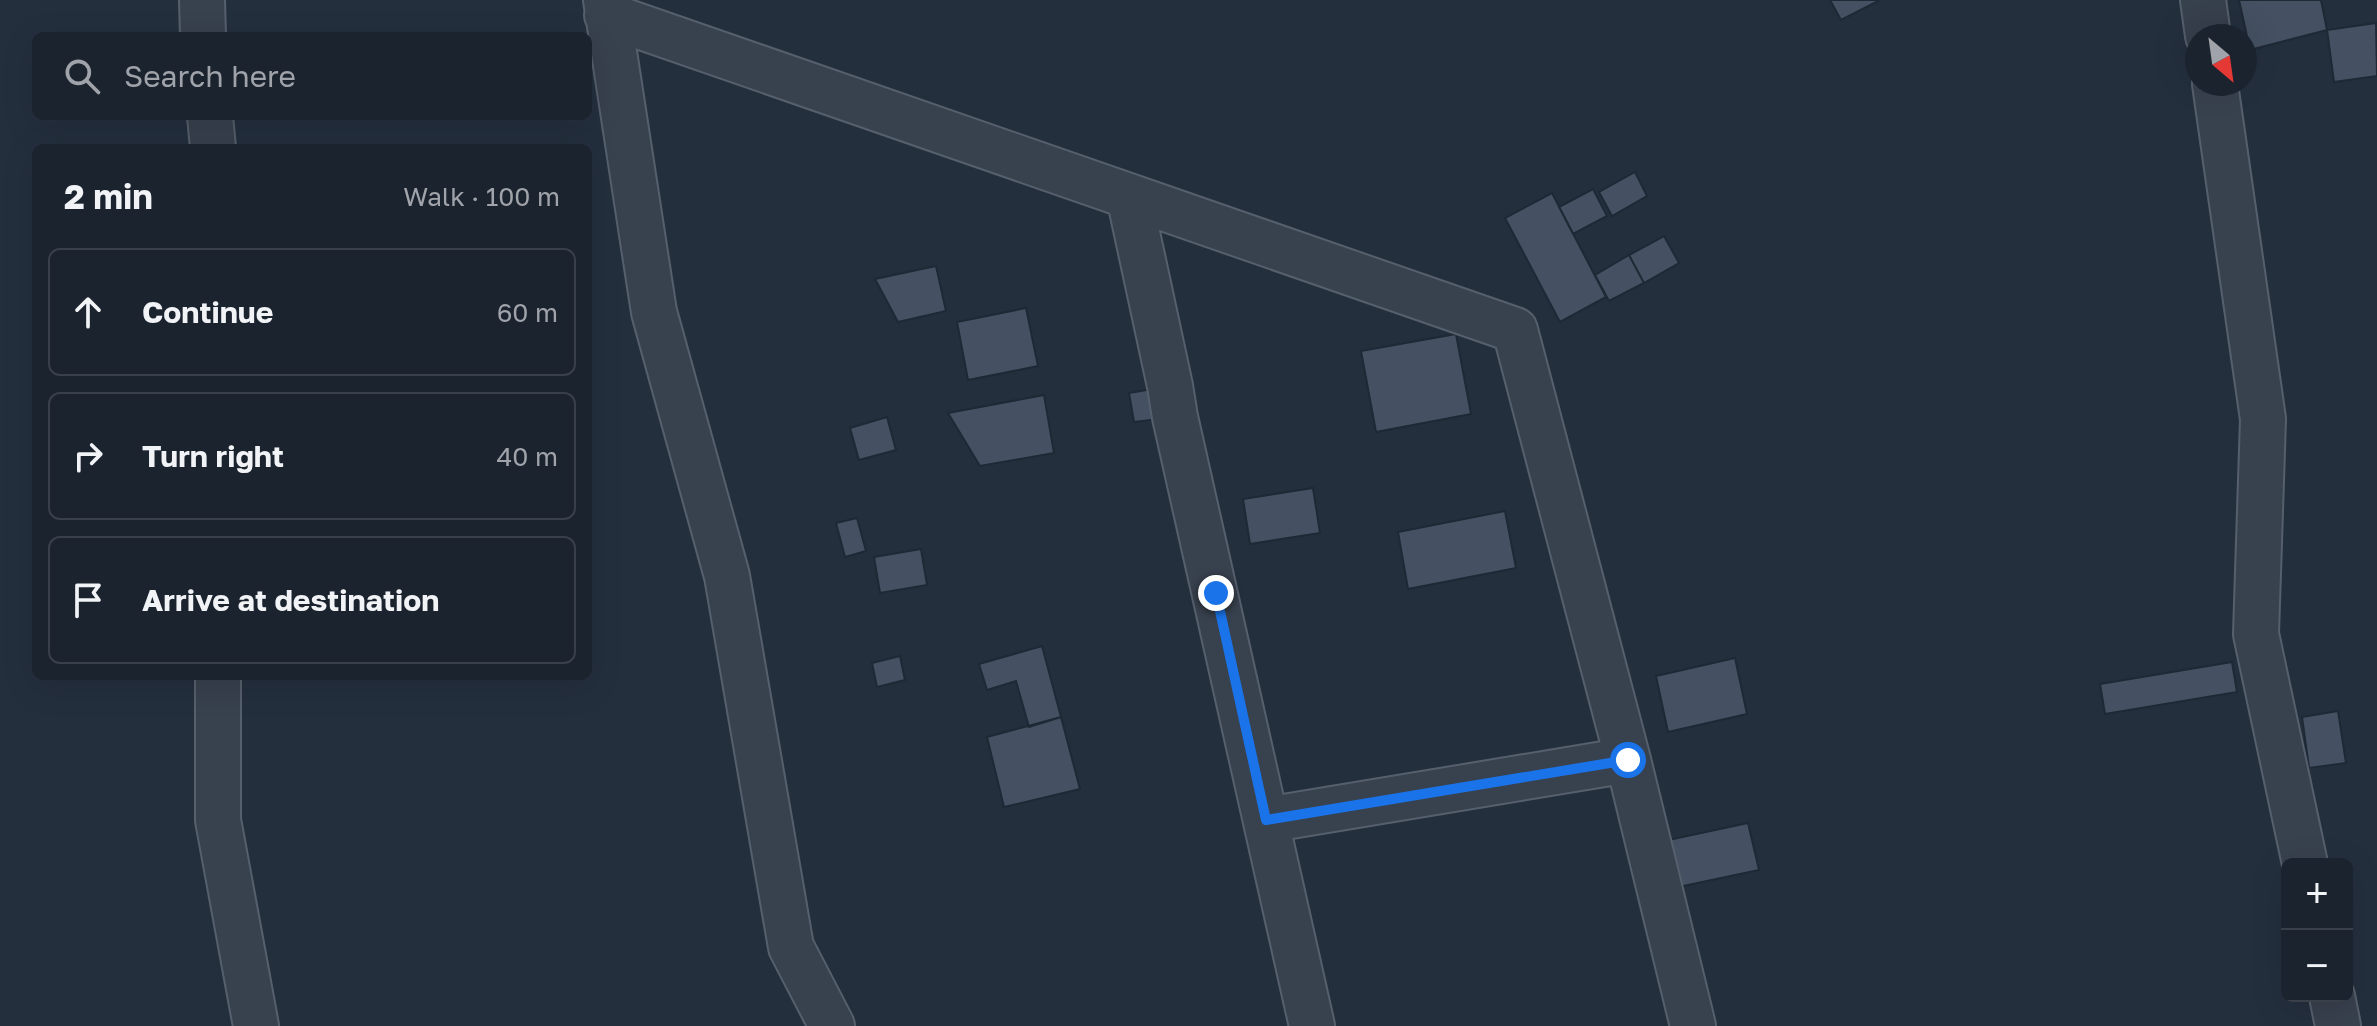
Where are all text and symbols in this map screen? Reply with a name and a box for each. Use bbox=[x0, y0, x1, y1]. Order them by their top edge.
north arrow bbox=[2185, 24, 2257, 96]
search box bbox=[32, 32, 592, 120]
icon: search bbox=[60, 54, 104, 98]
text: Search here bbox=[124, 58, 296, 94]
text: 2 min bbox=[64, 176, 153, 216]
text: Walk · 100 m bbox=[403, 181, 560, 212]
icon: ahead bbox=[66, 290, 110, 334]
text: Continue bbox=[142, 294, 273, 330]
text: 60 m bbox=[497, 297, 558, 328]
icon: right bbox=[66, 434, 110, 478]
text: Turn right bbox=[142, 438, 284, 474]
text: 40 m bbox=[497, 441, 558, 472]
route end bbox=[1198, 575, 1234, 611]
icon: arrive bbox=[66, 578, 110, 622]
text: Arrive at destination bbox=[142, 582, 439, 618]
route start bbox=[1610, 742, 1646, 778]
map controls bbox=[2281, 858, 2353, 1002]
button: + bbox=[2281, 858, 2353, 930]
button: − bbox=[2281, 930, 2353, 1002]

